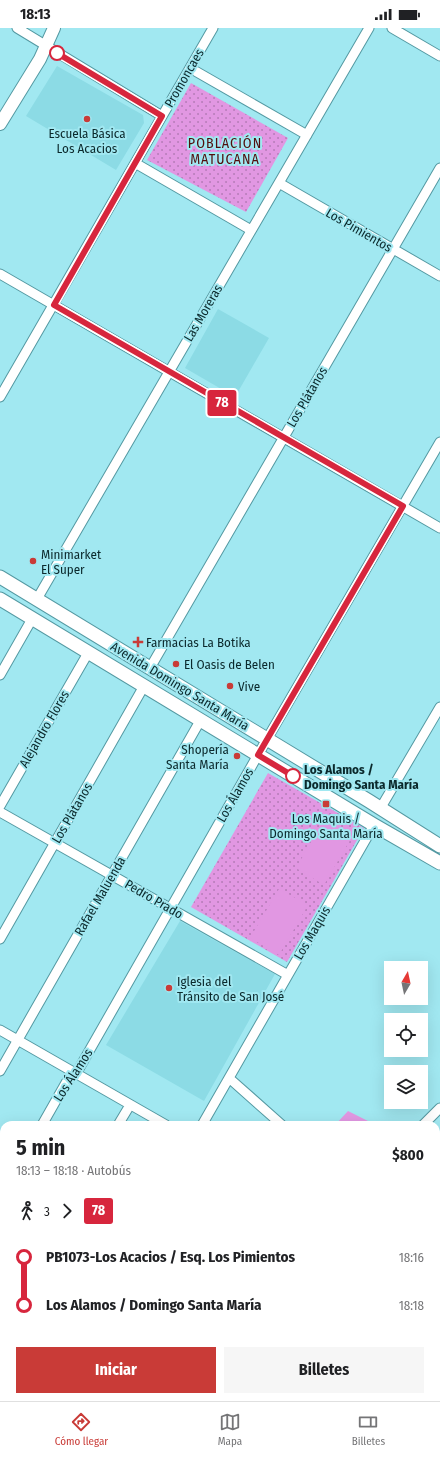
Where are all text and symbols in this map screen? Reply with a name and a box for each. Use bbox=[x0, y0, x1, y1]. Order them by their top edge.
text: 18:13 bbox=[20, 5, 51, 23]
unlabelled marker bbox=[49, 45, 65, 61]
street label: Promoncaes bbox=[161, 46, 207, 110]
marker: Escuela Básica Los Acacios bbox=[82, 114, 92, 124]
place label: Escuela Básica Los Acacios bbox=[48, 126, 126, 156]
district label: POBLACIÓN MATUCANA bbox=[188, 134, 262, 168]
street label: Los Pimientos bbox=[323, 205, 395, 255]
street label: Las Moreras bbox=[181, 282, 226, 344]
street label: Los Plátanos bbox=[284, 364, 330, 430]
line badge: 78 bbox=[204, 390, 240, 416]
text: 78 bbox=[215, 394, 229, 411]
place label: Minimarket El Super bbox=[41, 547, 102, 577]
marker: Minimarket El Super bbox=[28, 556, 38, 566]
place label: Farmacias La Botika bbox=[146, 635, 251, 650]
marker: Farmacias La Botika bbox=[133, 637, 143, 647]
street label: Avenida Domingo Santa María bbox=[108, 639, 252, 733]
place label: El Oasis de Belen bbox=[184, 657, 275, 672]
marker: El Oasis de Belen bbox=[171, 659, 181, 669]
place label: Vive bbox=[238, 679, 260, 694]
marker: Vive bbox=[225, 681, 235, 691]
street label: Alejandro Flores bbox=[16, 688, 72, 770]
place label: Shopería Santa María bbox=[166, 742, 229, 772]
marker: Shopería Santa María bbox=[232, 751, 242, 761]
place label: Los Alamos / Domingo Santa María bbox=[304, 762, 419, 792]
street label: Los Álamos bbox=[214, 765, 257, 825]
marker: Los Alamos / Domingo Santa María bbox=[285, 768, 301, 784]
street label: Los Plátanos bbox=[49, 780, 95, 846]
marker: Los Maquis / Domingo Santa María bbox=[321, 799, 331, 809]
place label: Los Maquis / Domingo Santa María bbox=[269, 811, 383, 841]
street label: Rafael Maluenda bbox=[71, 854, 129, 938]
street label: Pedro Prado bbox=[122, 876, 186, 922]
street label: Los Maquis bbox=[291, 903, 334, 962]
north arrow bbox=[384, 961, 428, 1005]
map controls bbox=[384, 961, 428, 1109]
place label: Iglesia del Tránsito de San José bbox=[177, 974, 284, 1004]
marker: Iglesia del Tránsito de San José bbox=[164, 983, 174, 993]
button: locate bbox=[384, 1013, 428, 1057]
street label: Los Álamos bbox=[50, 1045, 96, 1104]
button: layers bbox=[384, 1065, 428, 1109]
text: 5 min bbox=[16, 1134, 65, 1161]
text: $800 bbox=[392, 1146, 424, 1164]
text: 18:13 – 18:18 · Autobús bbox=[16, 1163, 131, 1178]
icon: walk bbox=[16, 1200, 38, 1222]
icon: forward bbox=[56, 1200, 78, 1222]
text: 78 bbox=[92, 1202, 105, 1219]
text: 3 bbox=[44, 1204, 50, 1219]
text: PB1073-Los Acacios / Esq. Los Pimientos bbox=[46, 1248, 295, 1266]
text: 18:16 bbox=[399, 1250, 424, 1265]
text: Los Alamos / Domingo Santa María bbox=[46, 1296, 262, 1314]
text: 18:18 bbox=[399, 1298, 424, 1313]
button: Iniciar bbox=[16, 1347, 216, 1393]
button: Billetes bbox=[224, 1347, 424, 1393]
tab: Cómo llegar bbox=[55, 1411, 108, 1448]
tab: Mapa bbox=[218, 1411, 242, 1448]
tab: Billetes bbox=[352, 1411, 385, 1448]

